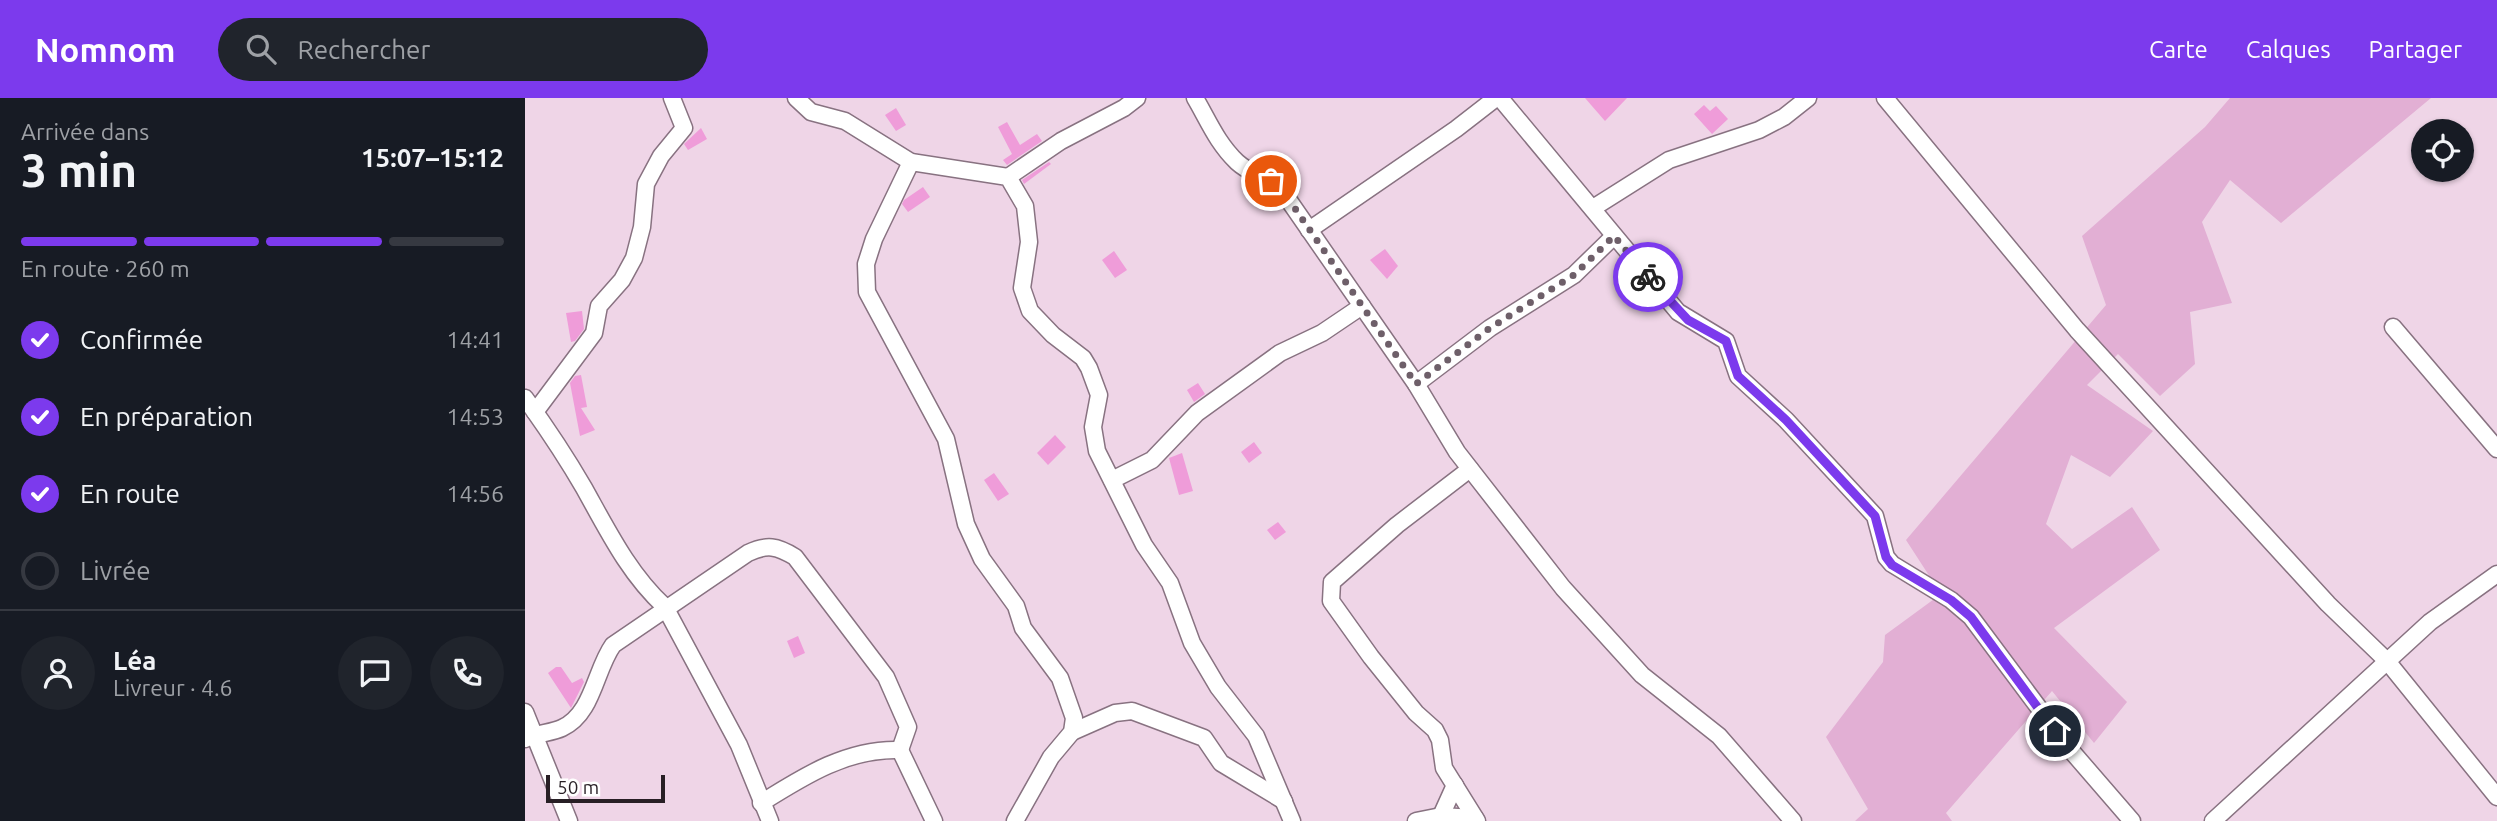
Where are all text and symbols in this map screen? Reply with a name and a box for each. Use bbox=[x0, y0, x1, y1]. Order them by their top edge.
search box bbox=[218, 18, 708, 81]
icon: search bbox=[242, 30, 280, 68]
text: Nomnom bbox=[35, 31, 176, 68]
text: Rechercher bbox=[298, 35, 430, 64]
text: Carte bbox=[2149, 36, 2208, 63]
text: Calques bbox=[2246, 36, 2331, 63]
text: Partager bbox=[2369, 36, 2462, 63]
text: Arrivée dans bbox=[21, 119, 149, 144]
map controls bbox=[2411, 119, 2474, 182]
button: locate bbox=[2411, 119, 2474, 182]
text: 15:07–15:12 bbox=[361, 143, 504, 172]
text: 3 min bbox=[21, 144, 137, 196]
pin bbox=[1241, 151, 1301, 211]
icon: bag bbox=[1252, 162, 1290, 200]
courier bbox=[1613, 242, 1683, 312]
text: En route · 260 m bbox=[21, 256, 190, 281]
icon: bike bbox=[1629, 258, 1667, 296]
icon: check bbox=[21, 321, 59, 359]
text: Confirmée bbox=[80, 325, 203, 354]
text: 14:41 bbox=[446, 327, 504, 352]
icon: check bbox=[21, 398, 59, 436]
text: En préparation bbox=[80, 402, 253, 431]
text: 14:53 bbox=[446, 404, 504, 429]
icon: check bbox=[21, 475, 59, 513]
text: En route bbox=[80, 479, 180, 508]
text: 14:56 bbox=[446, 481, 504, 506]
text: Livrée bbox=[80, 556, 151, 585]
button: person bbox=[21, 636, 95, 710]
button: chat bbox=[338, 636, 412, 710]
button: phone bbox=[430, 636, 504, 710]
text: Léa bbox=[113, 646, 156, 675]
text: Livreur · 4.6 bbox=[113, 675, 233, 700]
pin bbox=[2025, 701, 2085, 761]
icon: home bbox=[2036, 712, 2074, 750]
scale bar bbox=[546, 772, 665, 804]
text: 50 m bbox=[557, 776, 599, 798]

